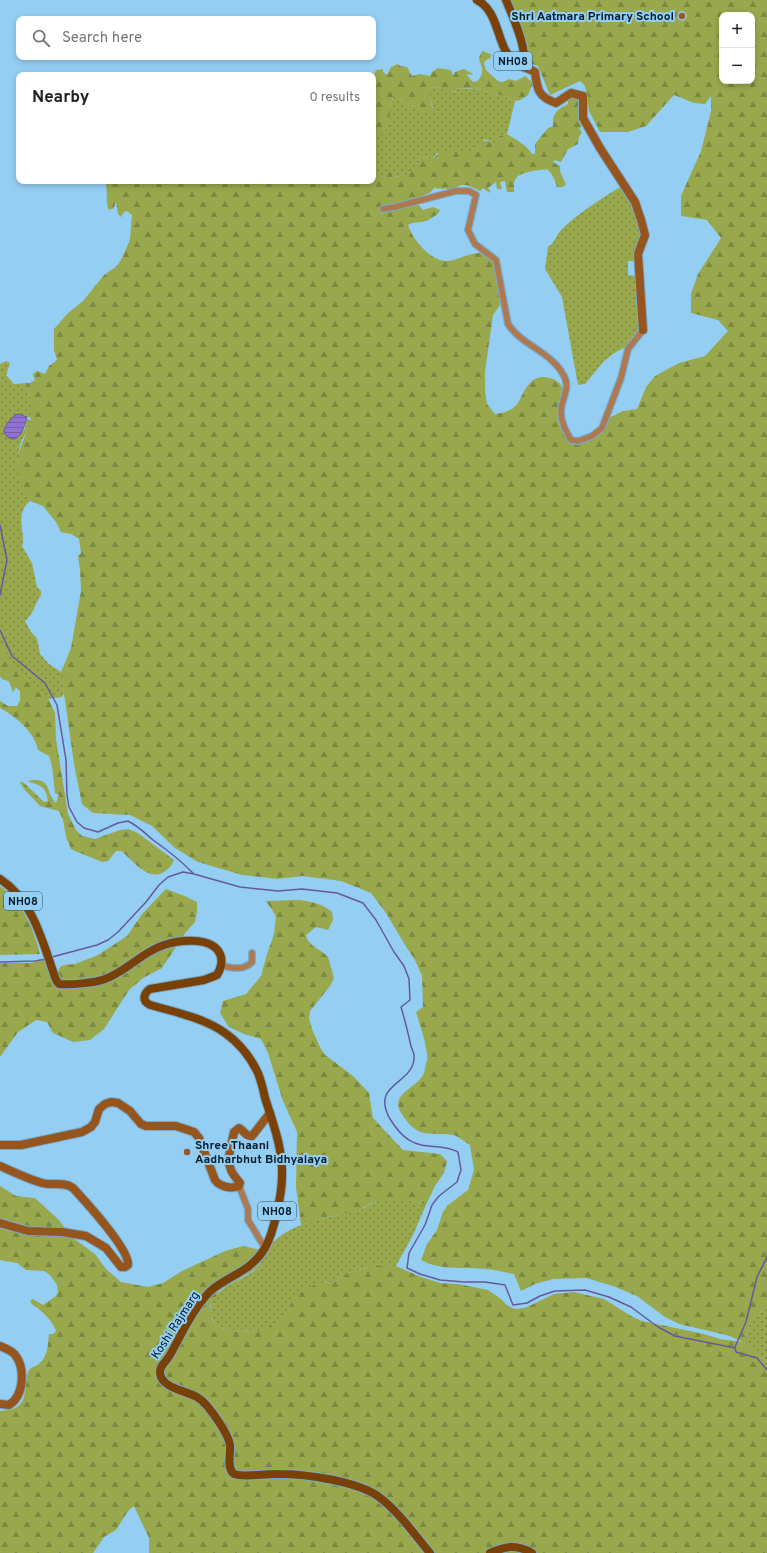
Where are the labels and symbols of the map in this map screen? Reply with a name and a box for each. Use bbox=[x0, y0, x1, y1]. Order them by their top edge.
place label: Shri Aatmara Primary School bbox=[511, 9, 674, 25]
marker: Shri Aatmara Primary School bbox=[677, 11, 687, 21]
road number: NH08 bbox=[494, 52, 532, 70]
road number: NH08 bbox=[4, 892, 42, 910]
place label: Shree Thaani Aadharbhut Bidhyalaya bbox=[195, 1138, 327, 1168]
marker: Shree Thaani Aadharbhut Bidhyalaya bbox=[182, 1147, 192, 1157]
road number: NH08 bbox=[258, 1202, 296, 1220]
street label: Koshi Rajmarg bbox=[148, 1289, 204, 1363]

